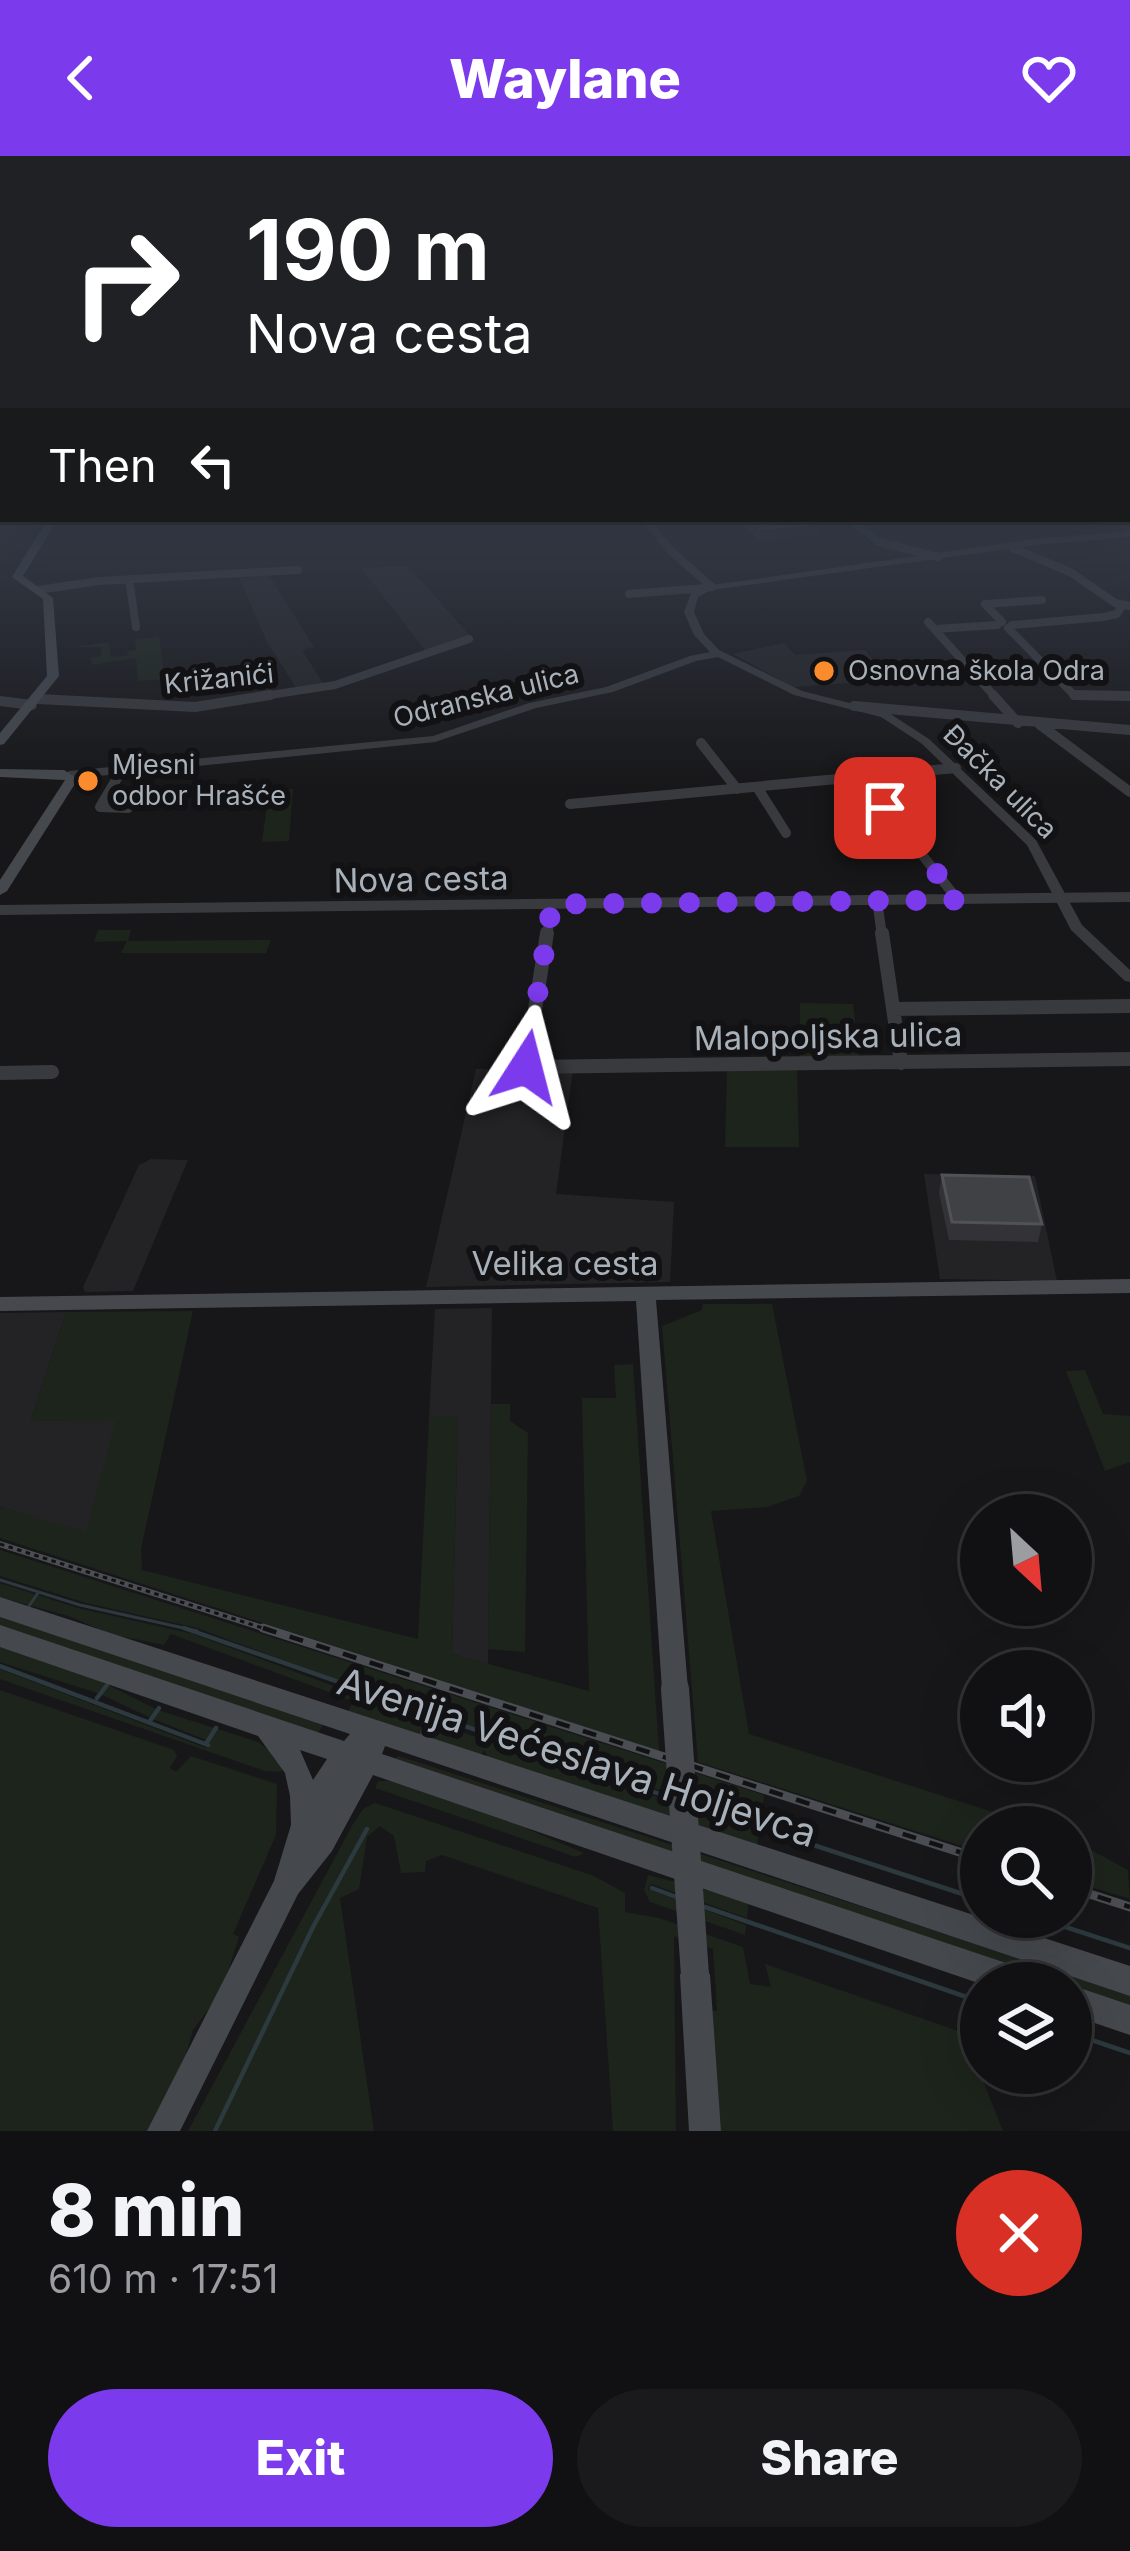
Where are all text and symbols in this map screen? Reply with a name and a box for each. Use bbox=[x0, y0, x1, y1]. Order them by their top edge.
icon: back bbox=[48, 45, 114, 111]
icon: heart bbox=[1016, 45, 1082, 111]
text: Waylane bbox=[449, 46, 681, 111]
text: 190 m bbox=[246, 199, 490, 300]
icon: right bbox=[48, 204, 204, 360]
text: Nova cesta bbox=[246, 301, 533, 366]
icon: left bbox=[180, 432, 246, 498]
text: Then bbox=[48, 438, 156, 493]
place label: Osnovna škola Odra bbox=[848, 654, 1105, 687]
street label: Križanići bbox=[163, 656, 275, 701]
street label: Odranska ulica bbox=[390, 656, 582, 735]
marker: Osnovna škola Odra bbox=[811, 658, 837, 684]
street label: Đačka ulica bbox=[937, 718, 1064, 845]
place label: Mjesni odbor Hrašće bbox=[112, 748, 286, 812]
pin bbox=[834, 757, 936, 859]
marker: Mjesni odbor Hrašće bbox=[75, 768, 101, 794]
icon: arrive bbox=[852, 775, 918, 841]
street label: Nova cesta bbox=[333, 857, 509, 901]
position arrow bbox=[463, 1004, 589, 1130]
street label: Malopoljska ulica bbox=[693, 1014, 963, 1058]
street label: Velika cesta bbox=[471, 1243, 659, 1283]
north arrow bbox=[960, 1494, 1092, 1626]
map controls bbox=[960, 1494, 1092, 2094]
button: sound bbox=[960, 1650, 1092, 1782]
street label: Avenija Većeslava Holjevca bbox=[332, 1657, 822, 1856]
button: search bbox=[960, 1806, 1092, 1938]
button: layers bbox=[960, 1962, 1092, 2094]
text: 8 min bbox=[48, 2166, 244, 2253]
button: close bbox=[956, 2170, 1082, 2296]
text: 610 m · 17:51 bbox=[48, 2255, 278, 2302]
button: Exit bbox=[48, 2389, 553, 2527]
button: Share bbox=[577, 2389, 1082, 2527]

